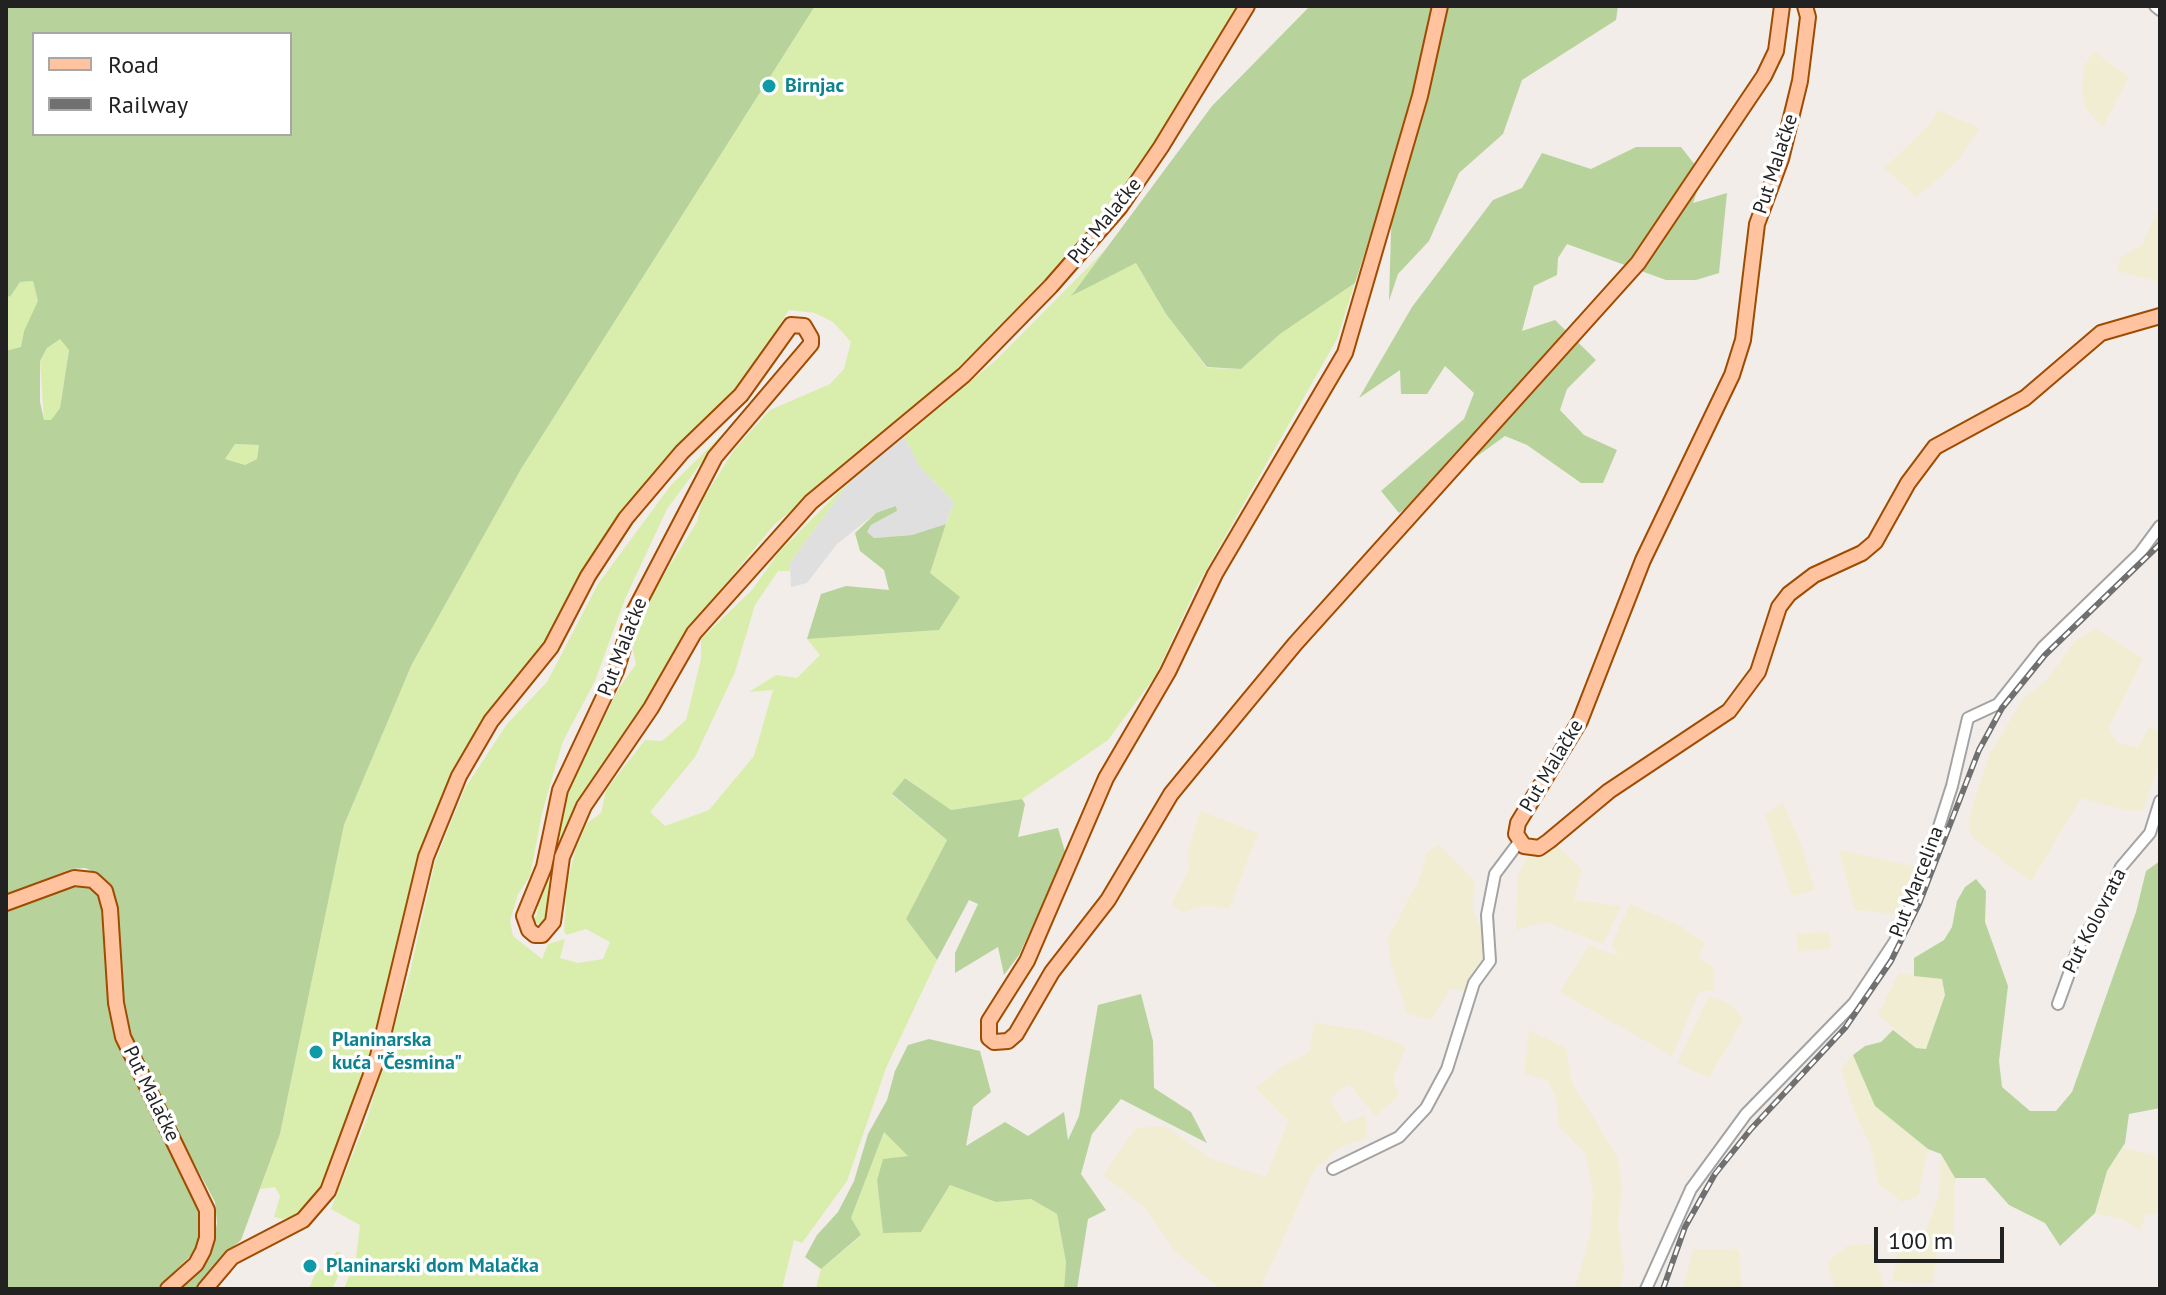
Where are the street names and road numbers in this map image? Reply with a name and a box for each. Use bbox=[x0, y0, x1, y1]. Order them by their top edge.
street label: Put Malačke bbox=[1749, 111, 1803, 217]
street label: Put Malačke bbox=[1063, 173, 1147, 269]
street label: Put Malačke bbox=[593, 594, 653, 700]
street label: Put Malačke bbox=[1515, 716, 1589, 816]
street label: Put Marcelina bbox=[1885, 823, 1949, 941]
street label: Put Kolovrata bbox=[2058, 864, 2132, 978]
street label: Put Malačke bbox=[118, 1042, 184, 1146]

